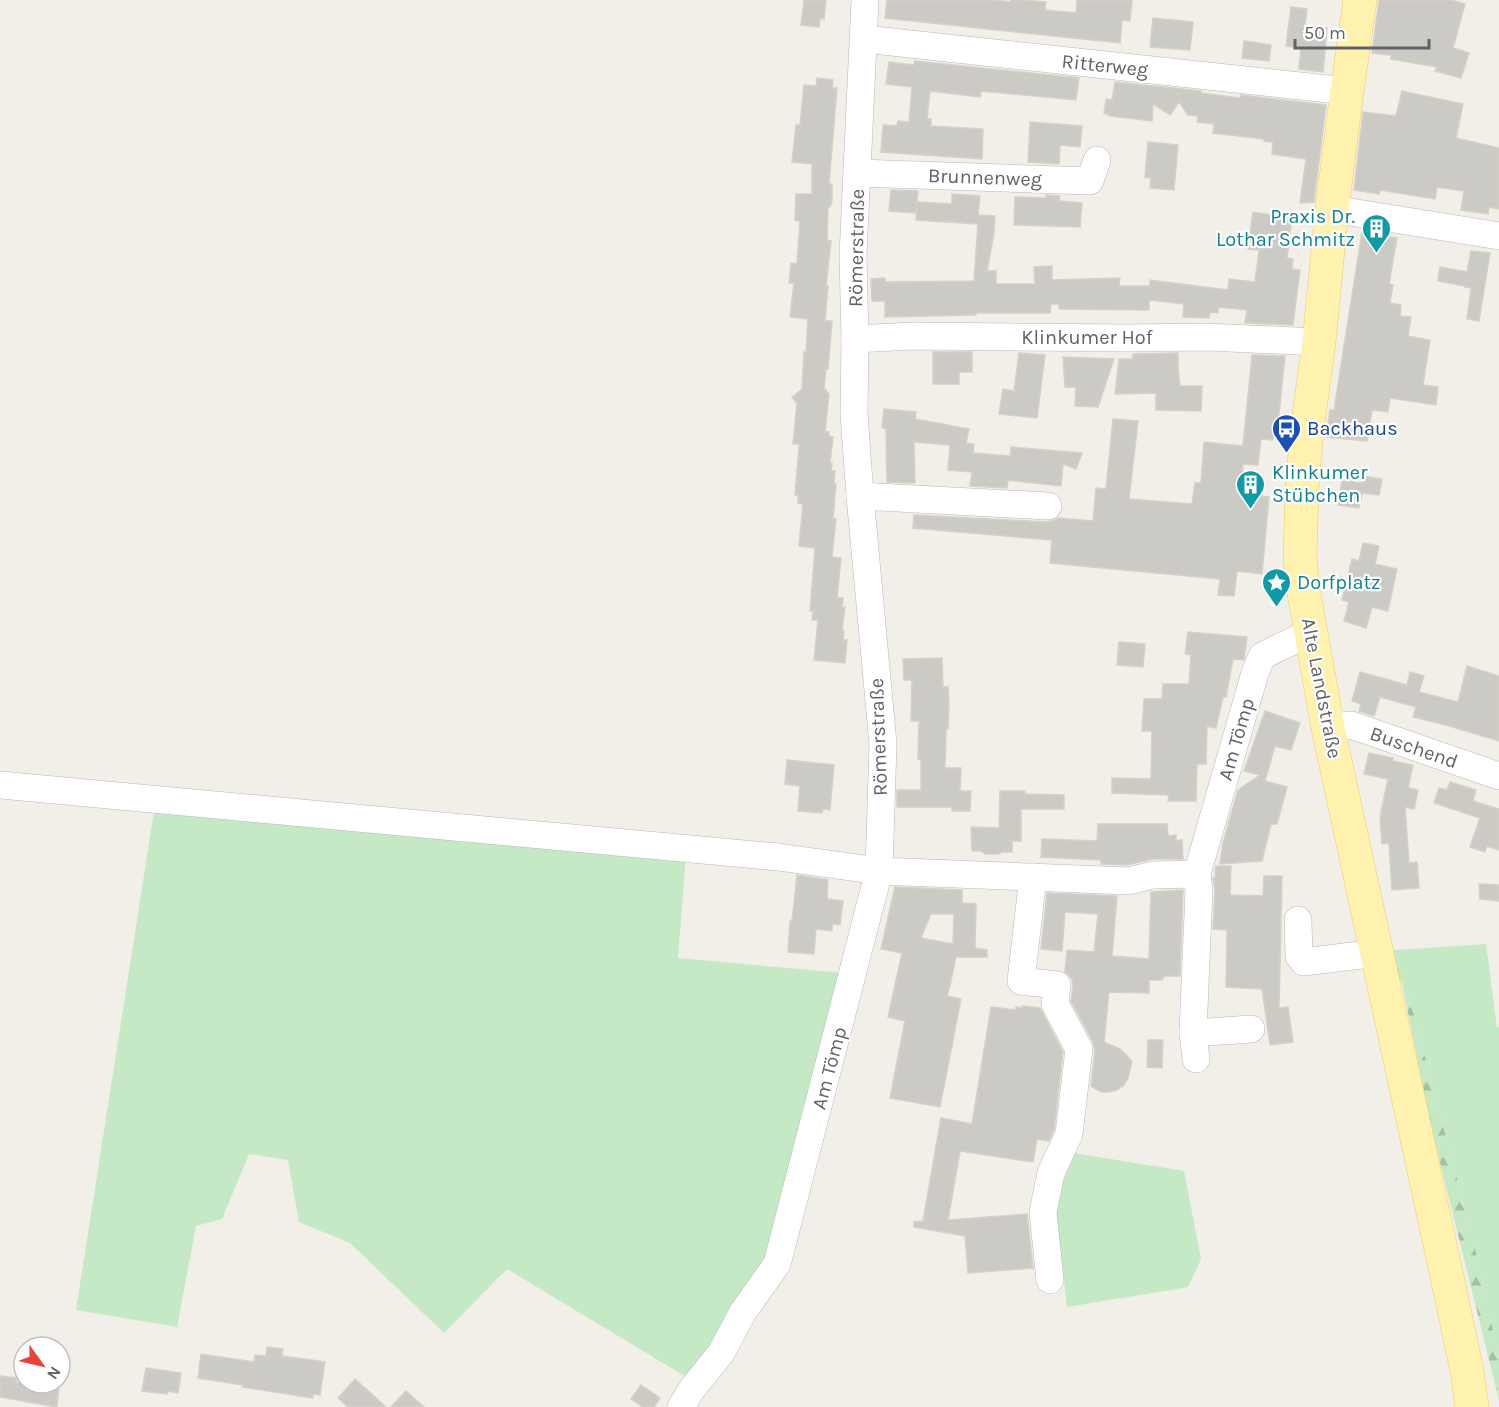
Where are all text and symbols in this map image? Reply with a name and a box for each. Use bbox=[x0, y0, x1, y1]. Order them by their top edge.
scale bar bbox=[1295, 12, 1428, 50]
text: 50 m bbox=[1304, 22, 1346, 44]
street label: Ritterweg bbox=[1061, 50, 1149, 81]
street label: Brunnenweg bbox=[927, 164, 1043, 191]
street label: Römerstraße bbox=[844, 189, 869, 307]
place label: Praxis Dr. Lothar Schmitz bbox=[1216, 205, 1355, 251]
building icon: Praxis Dr. Lothar Schmitz bbox=[1360, 212, 1392, 254]
street label: Klinkumer Hof bbox=[1021, 326, 1153, 349]
bus stop icon: Backhaus bbox=[1270, 412, 1302, 454]
place label: Backhaus bbox=[1307, 417, 1398, 440]
place label: Klinkumer Stübchen bbox=[1272, 461, 1368, 507]
building icon: Klinkumer Stübchen bbox=[1235, 468, 1267, 510]
place icon: Dorfplatz bbox=[1260, 566, 1292, 608]
place label: Dorfplatz bbox=[1297, 571, 1381, 594]
street label: Alte Landstraße bbox=[1297, 616, 1346, 760]
street label: Römerstraße bbox=[865, 678, 892, 796]
street label: Am Tömp bbox=[1214, 695, 1259, 783]
street label: Buschend bbox=[1367, 722, 1461, 773]
street label: Am Tömp bbox=[807, 1024, 852, 1112]
north arrow bbox=[12, 1335, 72, 1395]
text: N bbox=[43, 1363, 65, 1383]

